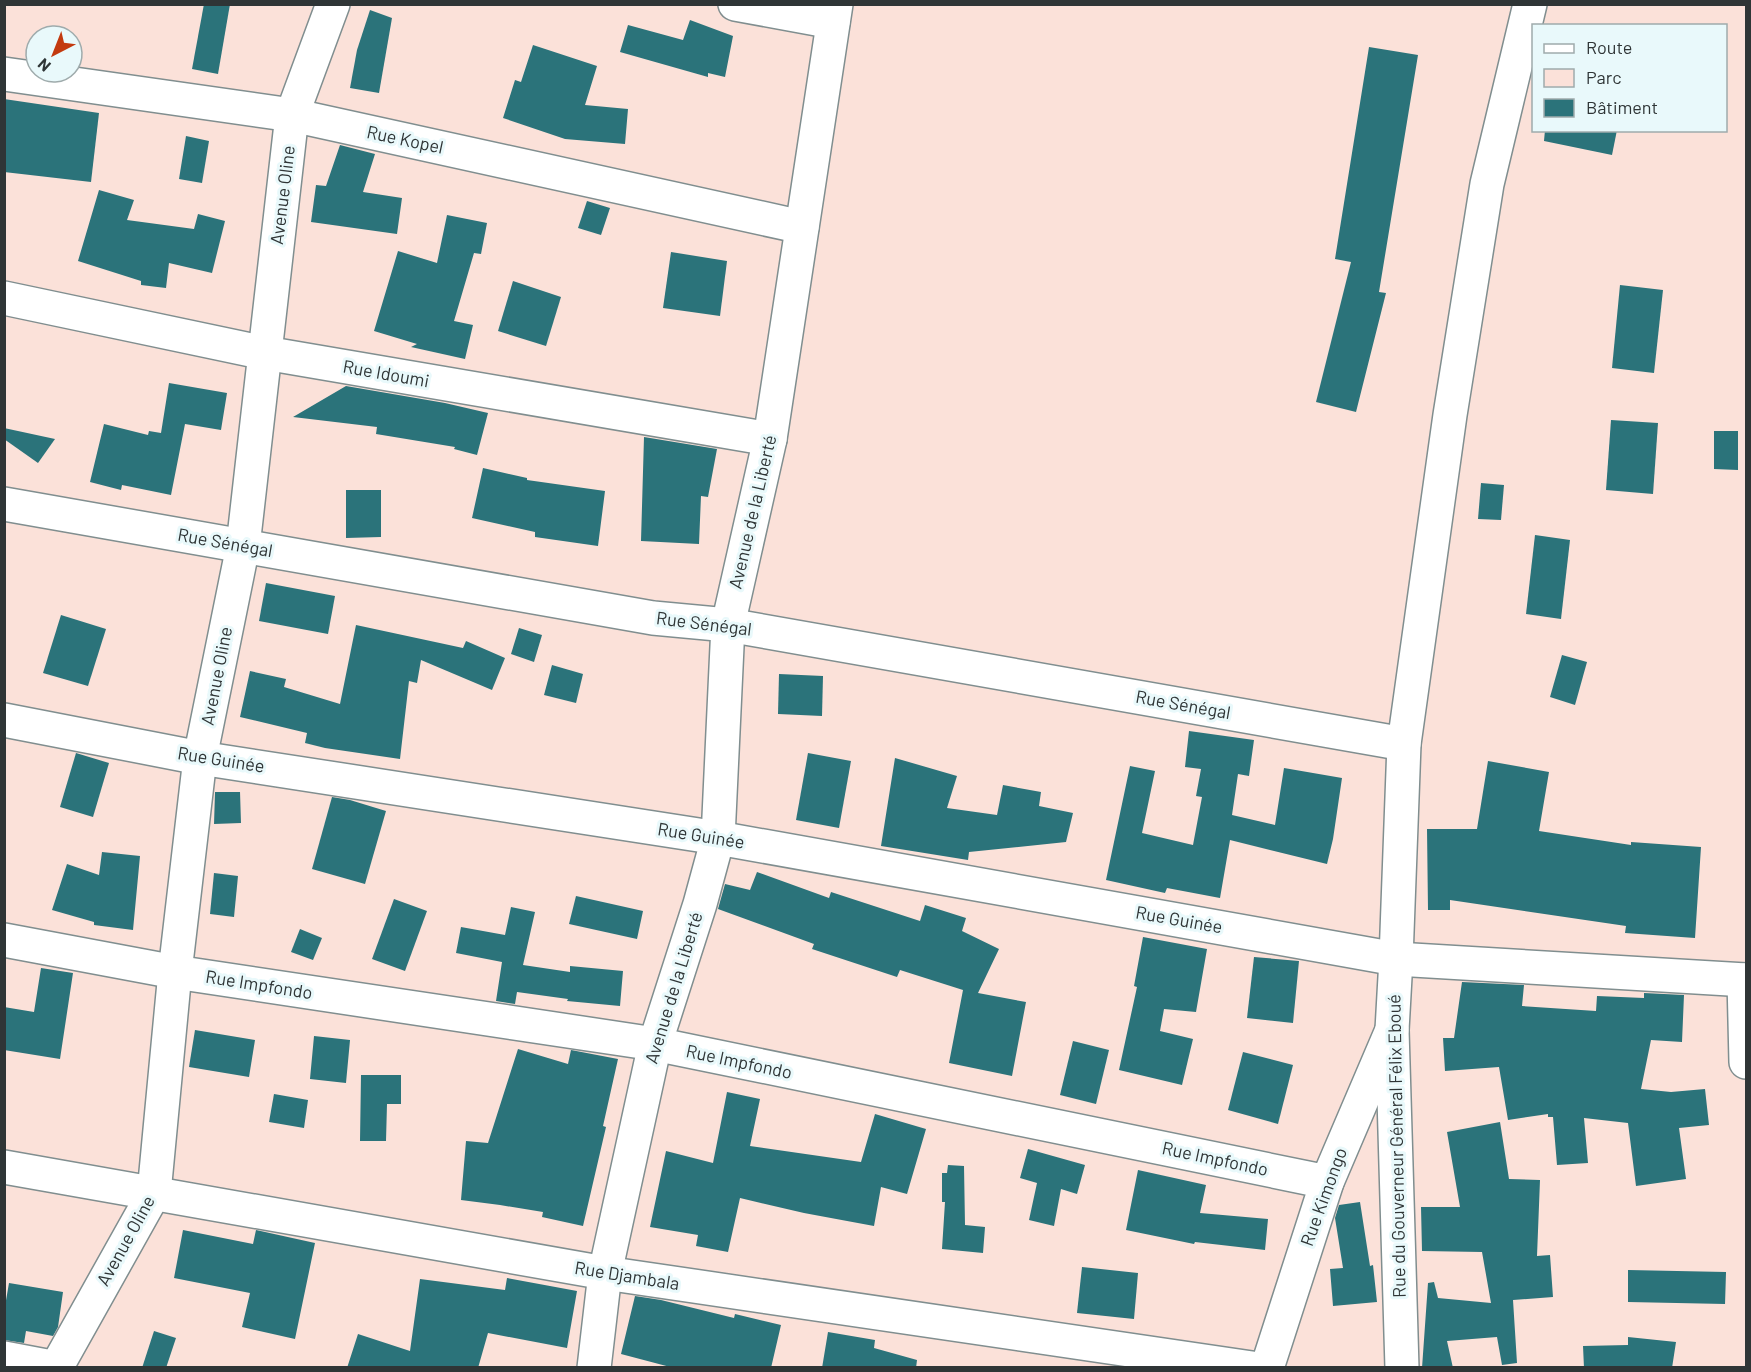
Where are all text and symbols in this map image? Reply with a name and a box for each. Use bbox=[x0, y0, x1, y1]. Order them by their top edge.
north arrow bbox=[24, 24, 84, 84]
legend bbox=[1532, 24, 1727, 132]
text: Route bbox=[1586, 36, 1632, 58]
text: N bbox=[33, 55, 54, 76]
text: Parc bbox=[1586, 66, 1622, 88]
text: Bâtiment bbox=[1586, 96, 1658, 118]
street label: Rue Kopel bbox=[365, 120, 446, 158]
street label: Avenue Oline bbox=[265, 144, 299, 246]
street label: Rue Idoumi bbox=[341, 355, 431, 391]
street label: Avenue de la Liberté bbox=[724, 433, 780, 591]
street label: Rue Sénégal bbox=[176, 523, 274, 561]
street label: Rue Sénégal bbox=[655, 606, 753, 640]
street label: Avenue Oline bbox=[196, 625, 236, 727]
street label: Rue Sénégal bbox=[1134, 685, 1232, 723]
street label: Rue Guinée bbox=[176, 741, 266, 777]
street label: Rue Guinée bbox=[656, 817, 746, 853]
street label: Rue Guinée bbox=[1134, 901, 1224, 937]
street label: Avenue de la Liberté bbox=[639, 909, 707, 1066]
street label: Rue Impfondo bbox=[204, 965, 314, 1003]
street label: Rue du Gouverneur Général Félix Eboué bbox=[1382, 994, 1410, 1298]
street label: Rue Impfondo bbox=[684, 1039, 794, 1083]
street label: Rue Impfondo bbox=[1160, 1136, 1270, 1180]
street label: Rue Kimongo bbox=[1295, 1144, 1351, 1249]
street label: Avenue Oline bbox=[91, 1191, 159, 1290]
street label: Rue Djambala bbox=[573, 1256, 681, 1294]

